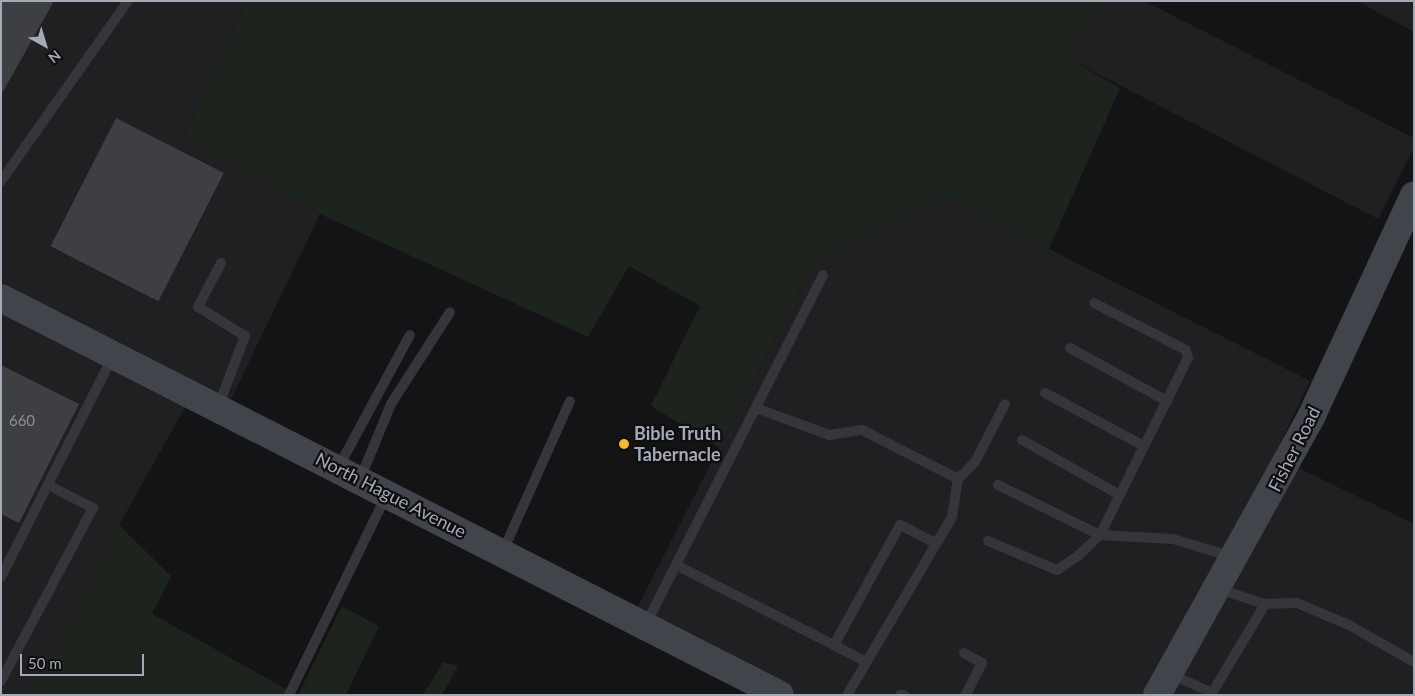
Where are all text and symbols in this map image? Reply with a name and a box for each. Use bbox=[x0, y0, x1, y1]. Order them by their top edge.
north arrow bbox=[20, 20, 70, 70]
text: N bbox=[45, 47, 64, 67]
street label: Fisher Road bbox=[1263, 403, 1325, 495]
house number: 660 bbox=[9, 412, 35, 430]
place label: Bible Truth Tabernacle bbox=[634, 423, 722, 466]
marker: Bible Truth Tabernacle bbox=[618, 438, 630, 450]
street label: North Hague Avenue bbox=[312, 448, 470, 542]
scale bar bbox=[22, 644, 146, 676]
text: 50 m bbox=[28, 654, 62, 672]

